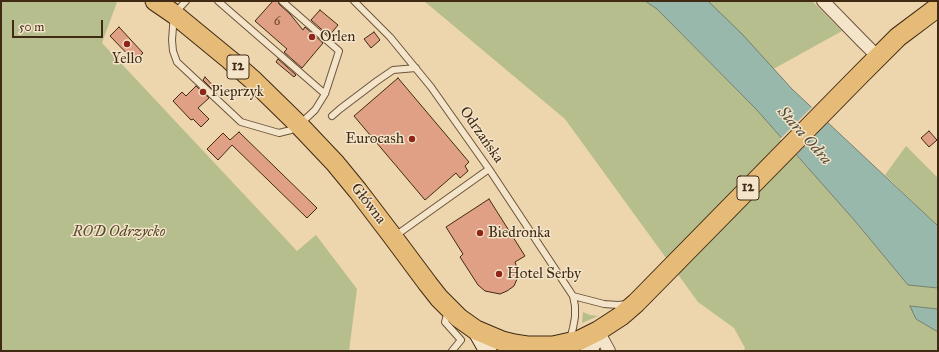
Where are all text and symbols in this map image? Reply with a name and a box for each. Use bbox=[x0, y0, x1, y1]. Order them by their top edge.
scale bar bbox=[14, 12, 105, 38]
house number: 6 bbox=[274, 14, 280, 30]
text: 50 m bbox=[19, 20, 44, 34]
place label: Orlen bbox=[320, 28, 355, 46]
marker: Orlen bbox=[307, 32, 317, 42]
marker: Yello bbox=[122, 39, 132, 49]
place label: Yello bbox=[112, 50, 142, 68]
road number: 12 bbox=[227, 55, 249, 79]
place label: Pieprzyk bbox=[211, 83, 264, 101]
marker: Pieprzyk bbox=[198, 87, 208, 97]
street label: Odrzańska bbox=[455, 103, 507, 167]
water label: Stara Odra bbox=[773, 103, 835, 169]
place label: Eurocash bbox=[346, 130, 404, 148]
marker: Eurocash bbox=[407, 134, 417, 144]
road number: 12 bbox=[737, 176, 759, 200]
street label: Główna bbox=[346, 180, 390, 228]
park label: ROD Odrzycko bbox=[73, 223, 165, 241]
place label: Biedronka bbox=[488, 224, 550, 242]
marker: Biedronka bbox=[475, 228, 485, 238]
place label: Hotel Serby bbox=[507, 265, 581, 283]
marker: Hotel Serby bbox=[494, 269, 504, 279]

